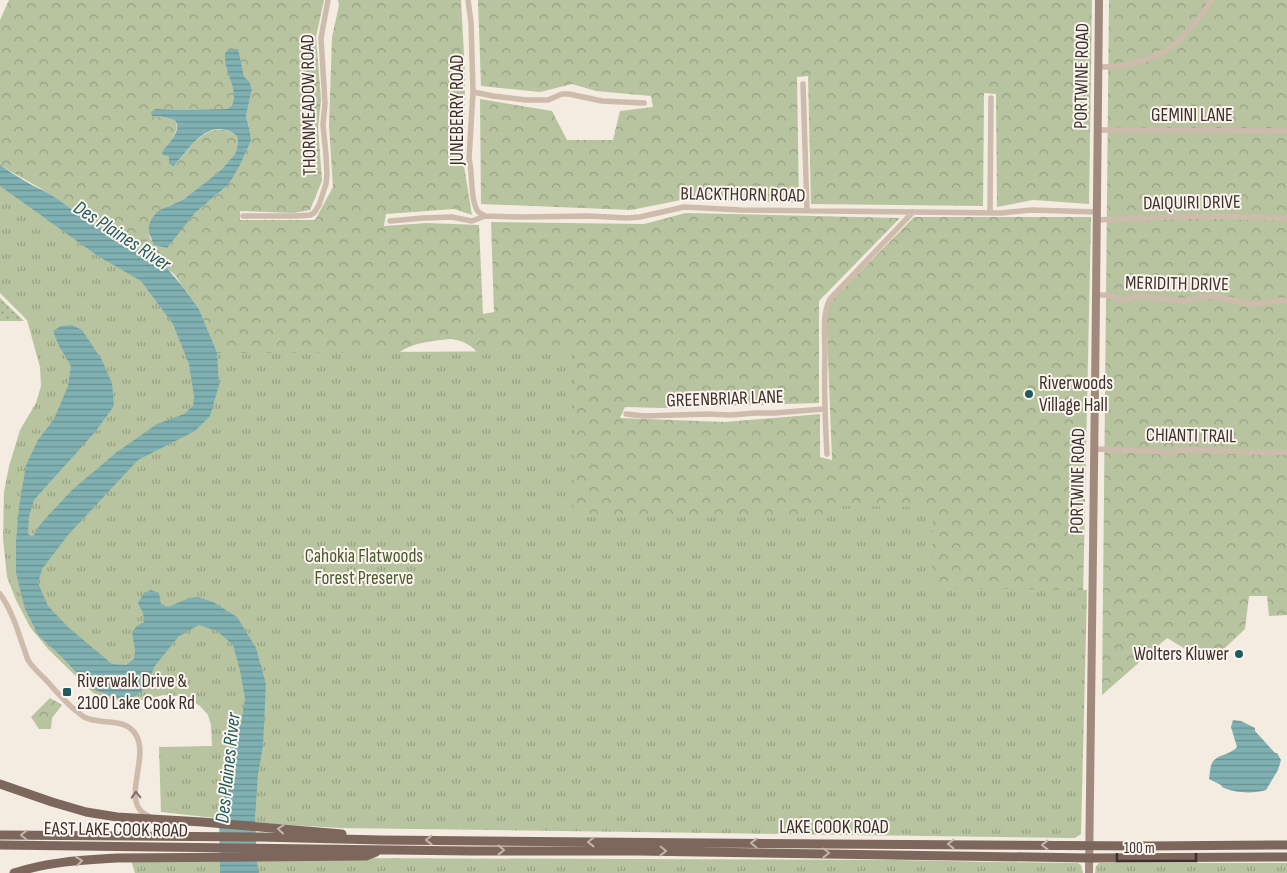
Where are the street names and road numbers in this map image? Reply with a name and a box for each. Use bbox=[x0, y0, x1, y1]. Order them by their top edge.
street label: PORTWINE ROAD bbox=[1070, 23, 1094, 129]
street label: THORNMEADOW ROAD bbox=[296, 34, 322, 176]
street label: JUNEBERRY ROAD bbox=[446, 55, 469, 166]
street label: GEMINI LANE bbox=[1151, 104, 1233, 127]
street label: BLACKTHORN ROAD bbox=[680, 182, 806, 208]
street label: DAIQUIRI DRIVE bbox=[1143, 191, 1241, 215]
street label: MERIDITH DRIVE bbox=[1125, 272, 1229, 296]
street label: GREENBRIAR LANE bbox=[666, 385, 784, 413]
street label: CHIANTI TRAIL bbox=[1146, 424, 1236, 448]
street label: PORTWINE ROAD bbox=[1066, 428, 1090, 534]
street label: LAKE COOK ROAD bbox=[779, 816, 889, 839]
street label: EAST LAKE COOK ROAD bbox=[44, 817, 188, 843]

